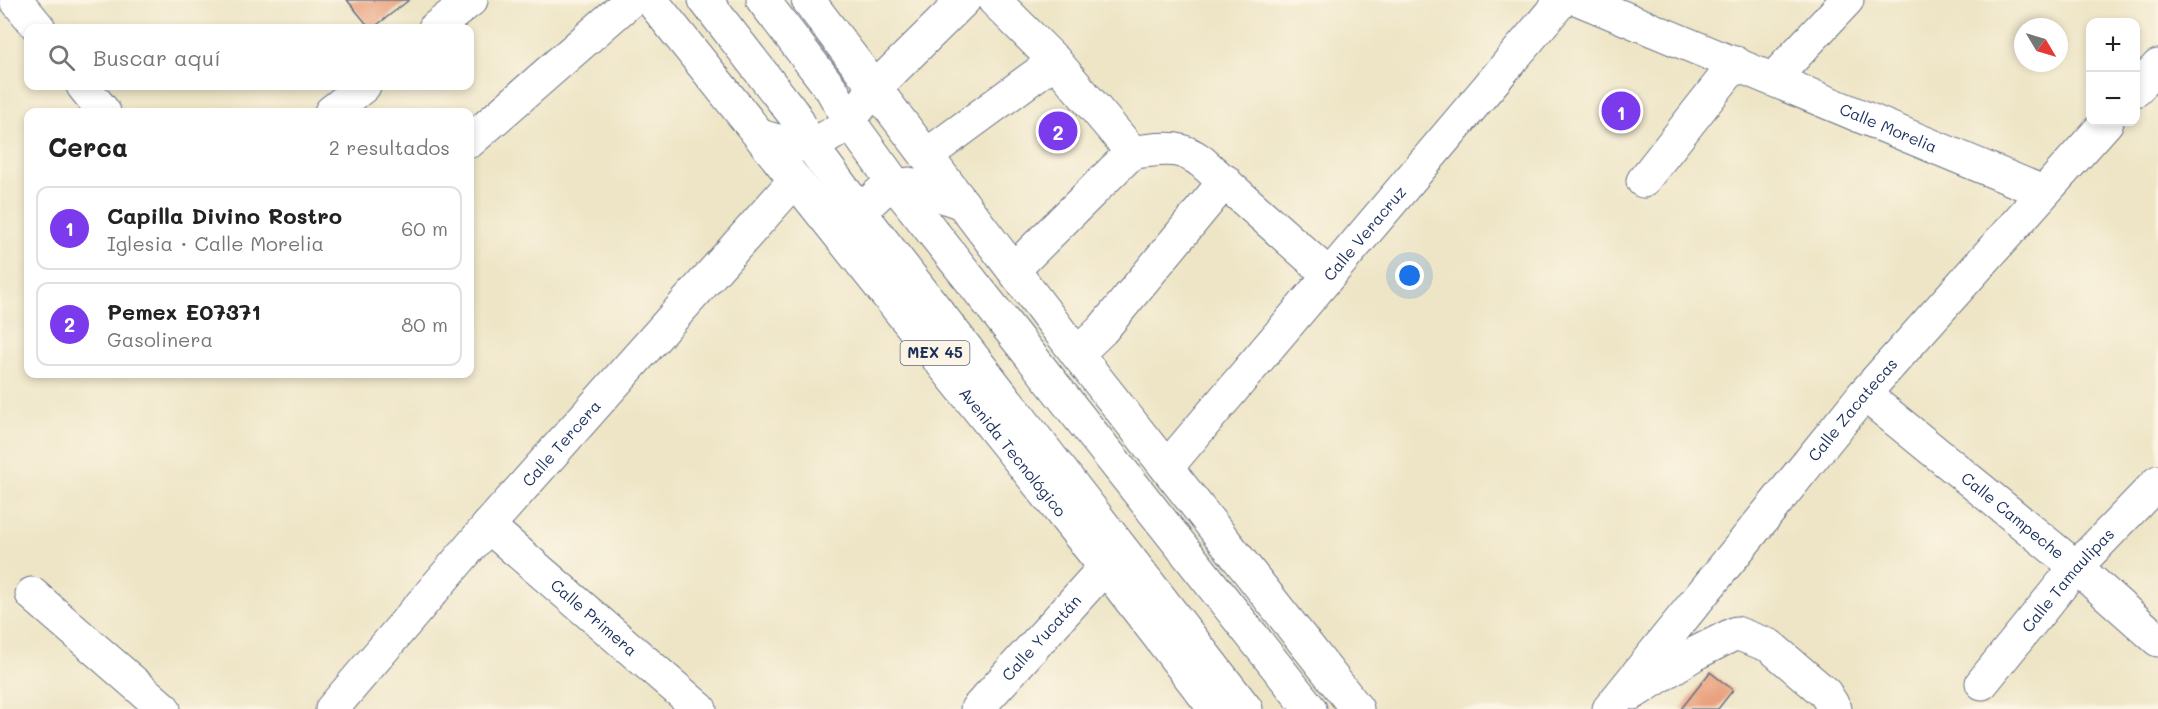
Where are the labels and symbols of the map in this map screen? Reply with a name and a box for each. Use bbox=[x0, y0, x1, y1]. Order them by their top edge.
north arrow bbox=[2014, 18, 2068, 72]
pin: 1 bbox=[1602, 88, 1640, 134]
street label: Calle Morelia bbox=[1837, 98, 1941, 157]
pin: 2 bbox=[1038, 108, 1078, 154]
street label: Calle Veracruz bbox=[1318, 181, 1410, 285]
your location bbox=[1395, 261, 1424, 290]
road number: MEX 45 bbox=[900, 341, 970, 365]
street label: Calle Zacatecas bbox=[1803, 353, 1902, 465]
street label: Avenida Tecnológico bbox=[955, 383, 1072, 521]
street label: Calle Tercera bbox=[517, 395, 605, 491]
street label: Calle Campeche bbox=[1957, 467, 2069, 563]
street label: Calle Tamaulipas bbox=[2016, 523, 2118, 636]
street label: Calle Primera bbox=[547, 574, 642, 660]
street label: Calle Yucatán bbox=[997, 590, 1085, 685]

